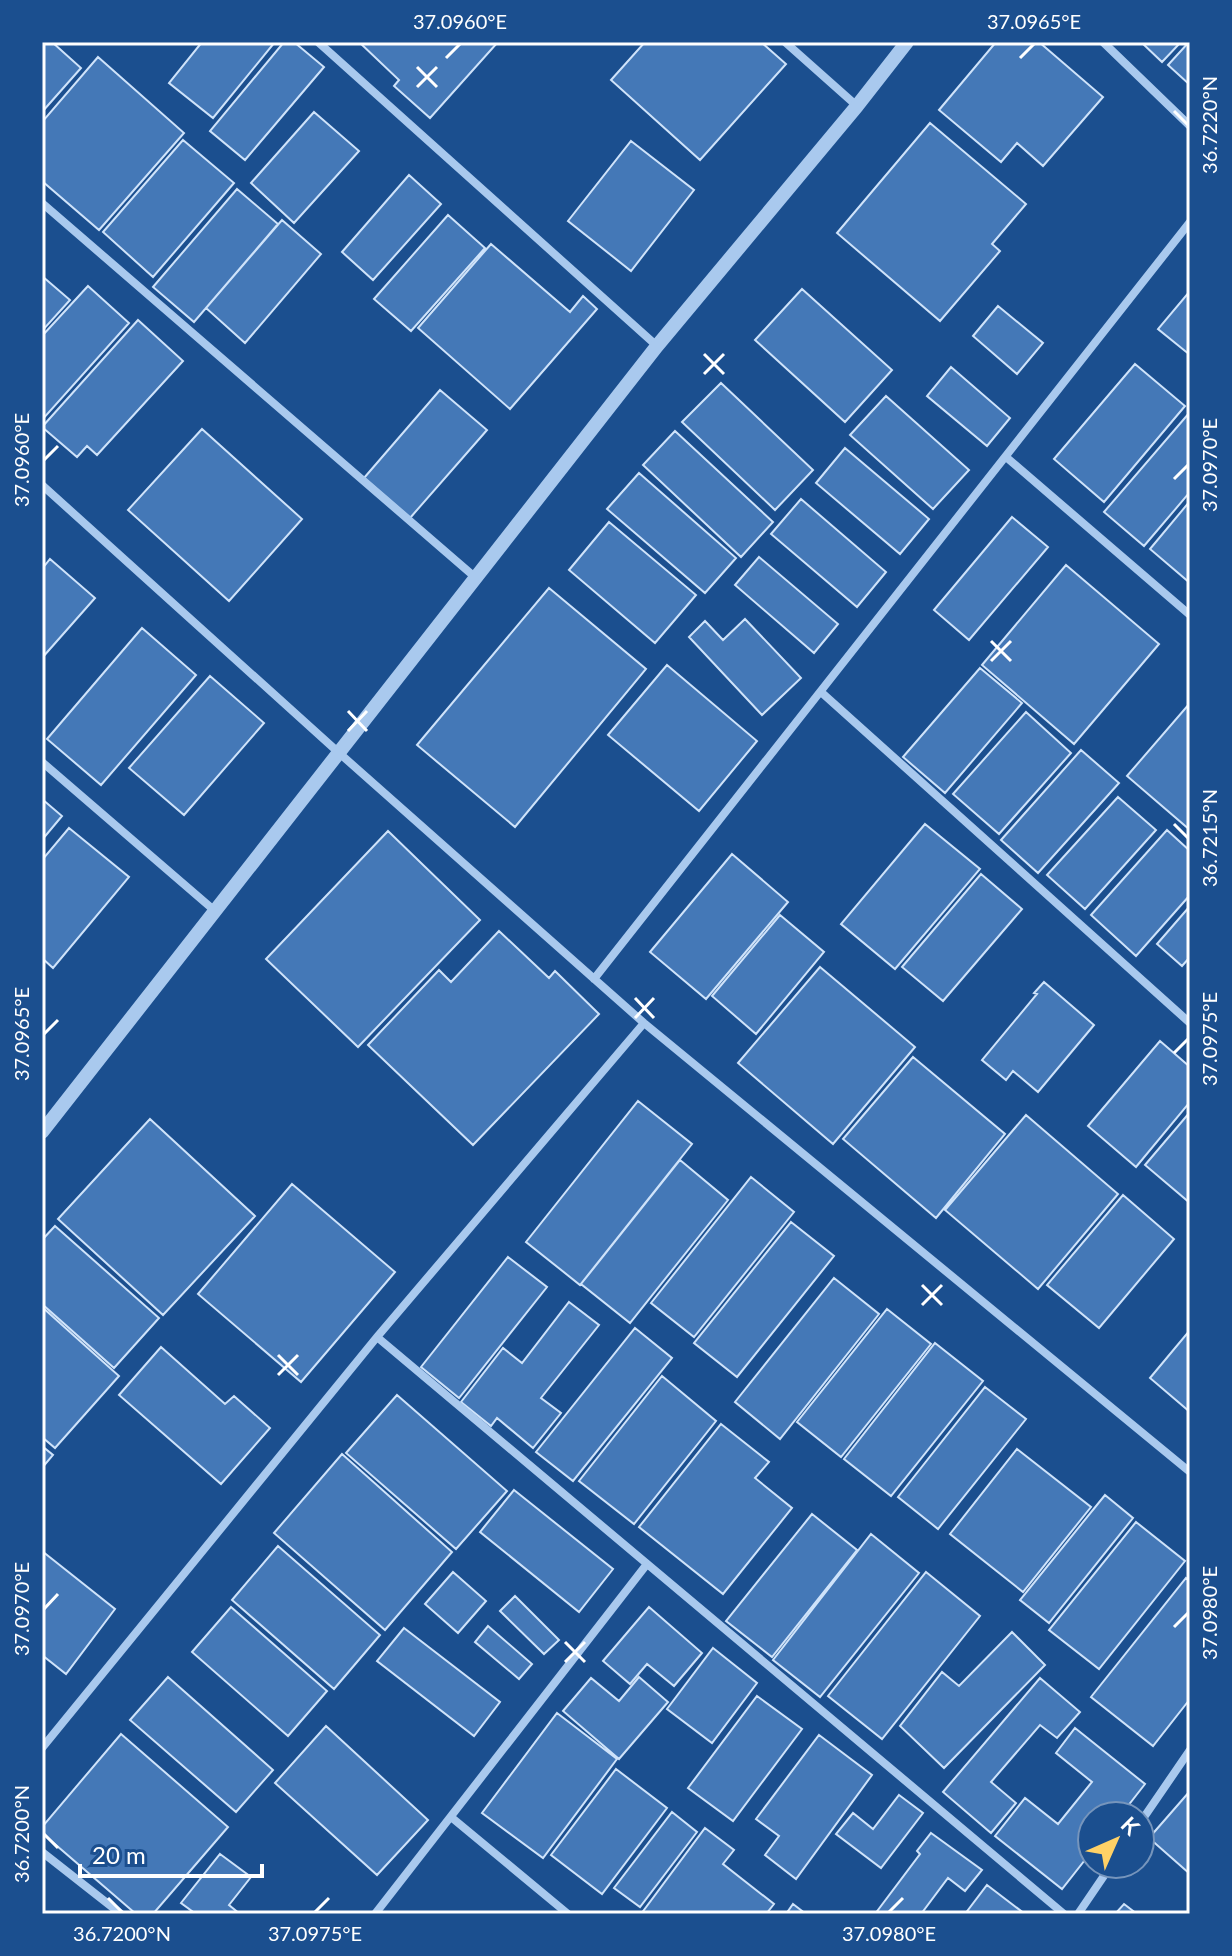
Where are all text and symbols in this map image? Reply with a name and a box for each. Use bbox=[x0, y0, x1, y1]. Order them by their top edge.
text: 37.0960°E bbox=[413, 9, 507, 33]
text: 37.0965°E bbox=[987, 9, 1081, 33]
text: 36.7220°N bbox=[1197, 76, 1221, 174]
text: 37.0960°E bbox=[9, 413, 33, 507]
text: 37.0970°E bbox=[1197, 418, 1221, 512]
text: 36.7215°N bbox=[1197, 789, 1221, 887]
text: 37.0965°E bbox=[9, 987, 33, 1081]
text: 37.0975°E bbox=[1197, 992, 1221, 1086]
text: 37.0970°E bbox=[9, 1562, 33, 1656]
text: 37.0980°E bbox=[1197, 1566, 1221, 1660]
text: 36.7200°N bbox=[9, 1785, 33, 1883]
north arrow bbox=[1076, 1800, 1156, 1880]
text: K bbox=[1116, 1811, 1146, 1841]
scale bar bbox=[80, 1828, 262, 1878]
text: 20 m bbox=[92, 1840, 146, 1869]
text: 36.7200°N bbox=[73, 1921, 171, 1945]
text: 37.0975°E bbox=[268, 1921, 362, 1945]
text: 37.0980°E bbox=[842, 1921, 936, 1945]

